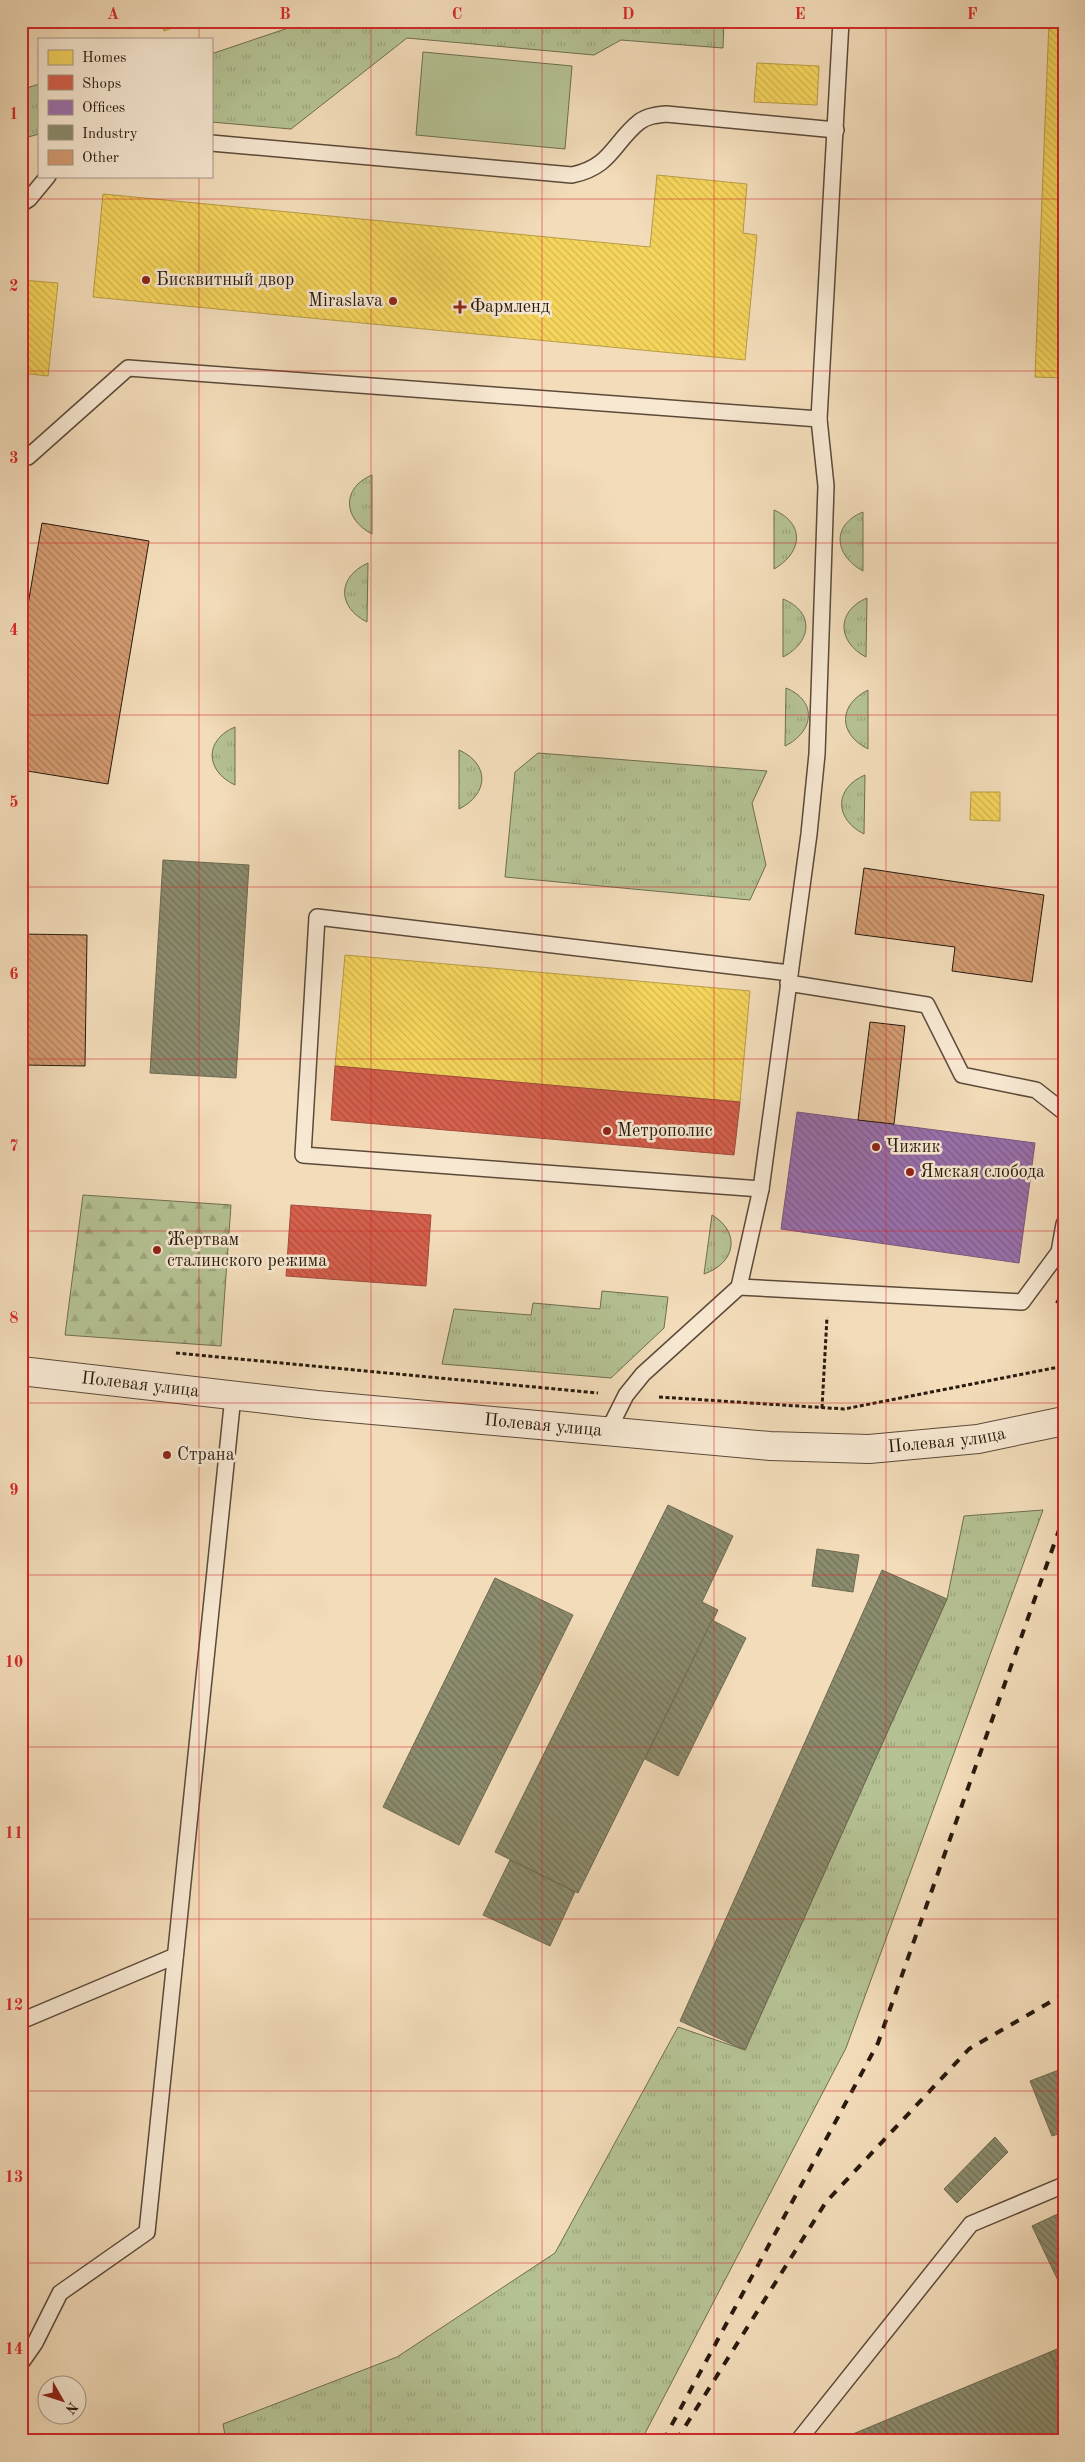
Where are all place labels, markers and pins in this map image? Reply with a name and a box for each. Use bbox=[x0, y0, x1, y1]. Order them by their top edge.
place label: Бисквитный двор bbox=[156, 271, 294, 289]
marker: Бисквитный двор bbox=[140, 274, 152, 286]
place label: Miraslava bbox=[308, 292, 383, 310]
marker: Miraslava bbox=[387, 295, 399, 307]
place label: Фармленд bbox=[470, 298, 550, 316]
marker: Фармленд bbox=[454, 301, 466, 313]
place label: Метрополис bbox=[617, 1122, 713, 1140]
marker: Метрополис bbox=[601, 1125, 613, 1137]
place label: Чижик bbox=[886, 1138, 941, 1156]
marker: Чижик bbox=[870, 1141, 882, 1153]
place label: Ямская слобода bbox=[920, 1163, 1045, 1181]
marker: Ямская слобода bbox=[904, 1166, 916, 1178]
place label: Жертвам сталинского режима bbox=[167, 1231, 327, 1270]
marker: Жертвам сталинского режима bbox=[151, 1244, 163, 1256]
place label: Страна bbox=[177, 1446, 235, 1464]
marker: Страна bbox=[161, 1449, 173, 1461]

